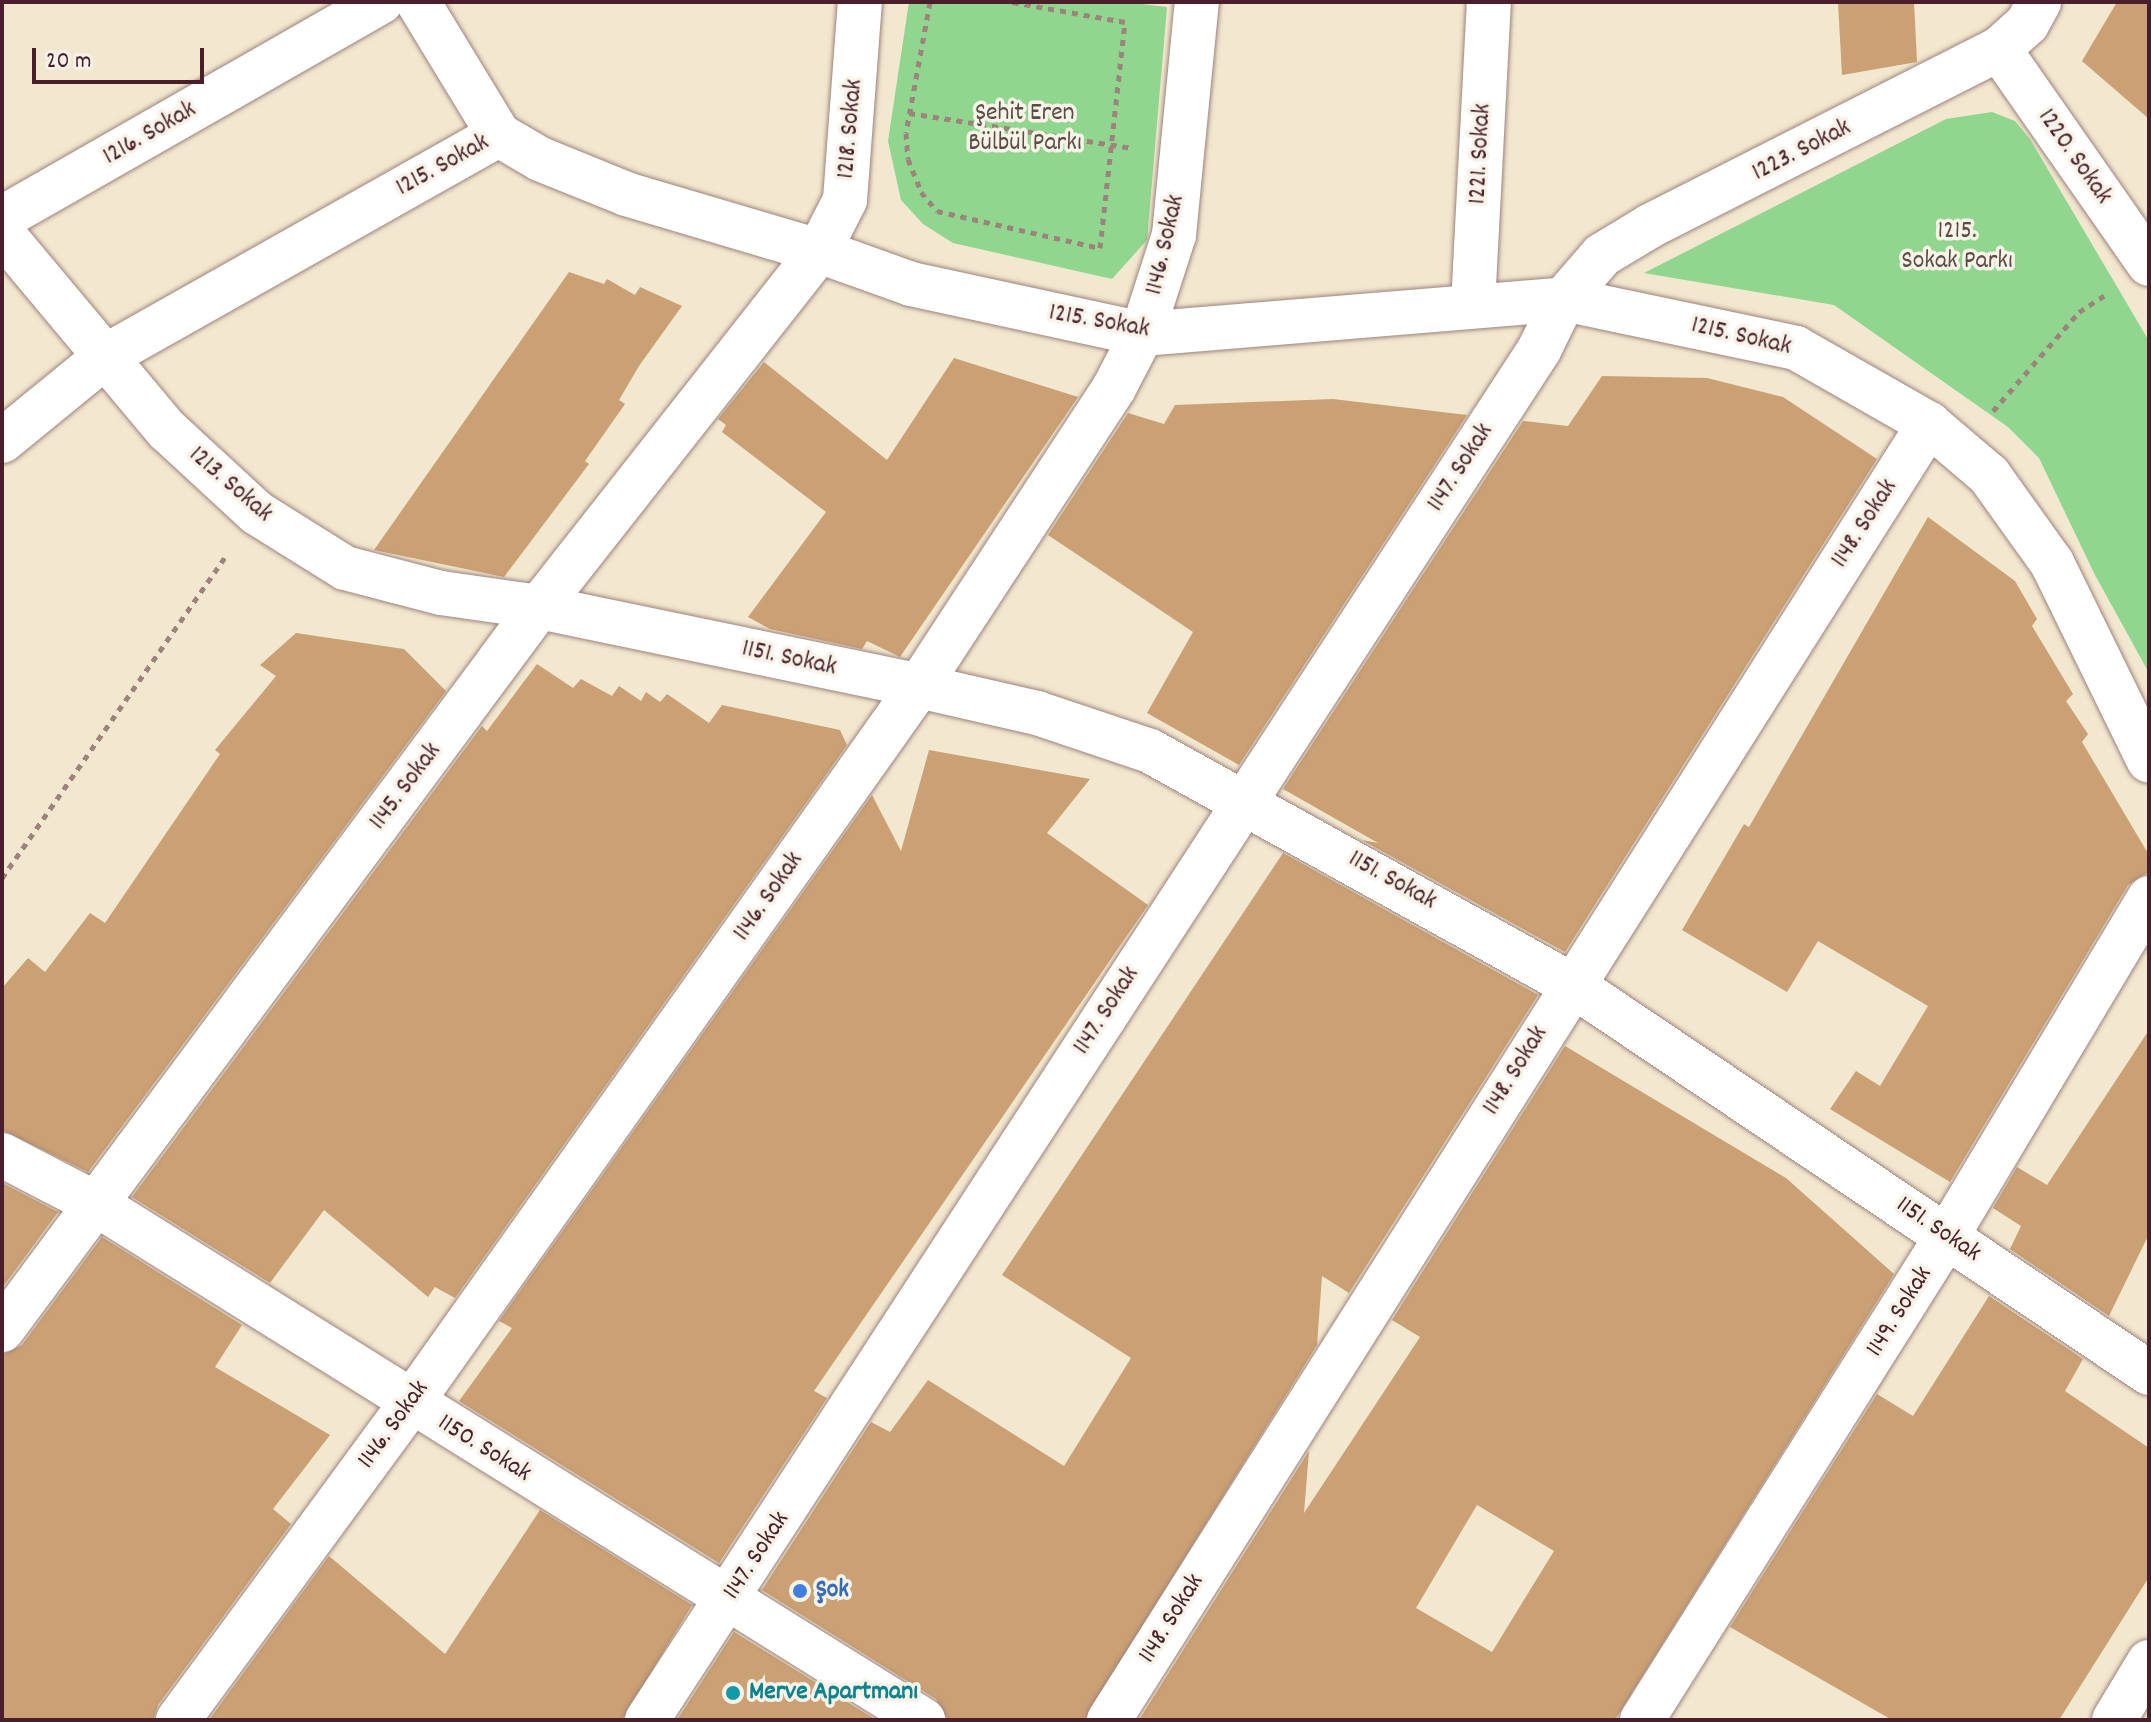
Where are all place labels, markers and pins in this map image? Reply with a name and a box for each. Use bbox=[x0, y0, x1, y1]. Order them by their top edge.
place label: Şok bbox=[816, 1575, 849, 1607]
marker: Şok bbox=[791, 1582, 809, 1600]
place label: Merve Apartmanı bbox=[749, 1677, 918, 1709]
marker: Merve Apartmanı bbox=[724, 1684, 742, 1702]

